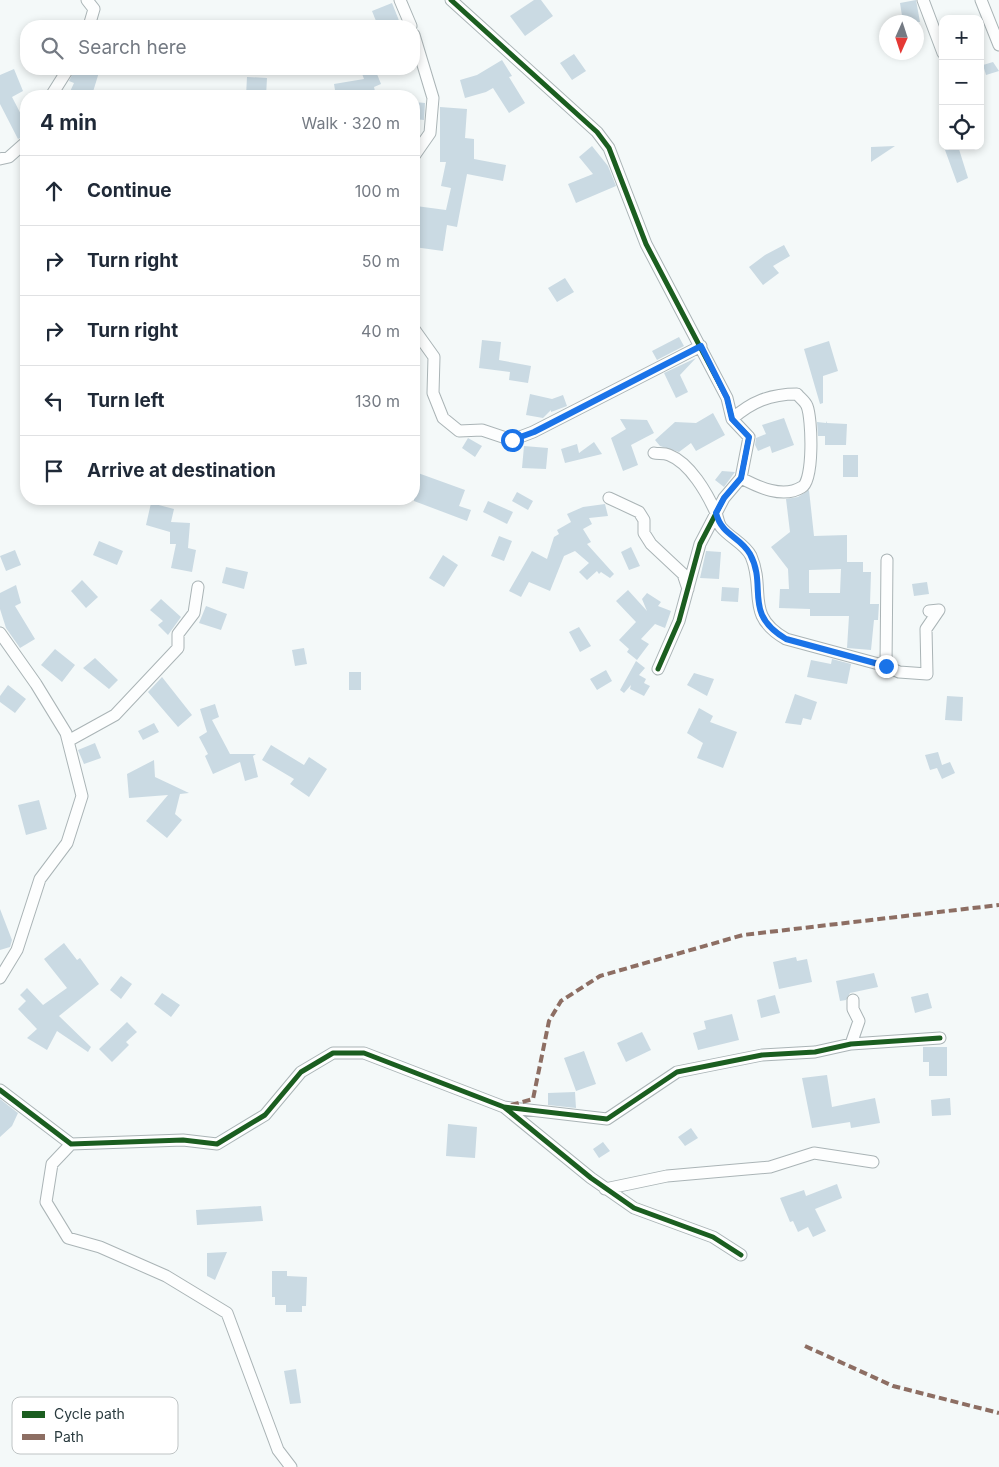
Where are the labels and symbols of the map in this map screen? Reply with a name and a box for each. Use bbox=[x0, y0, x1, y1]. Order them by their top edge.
north arrow bbox=[879, 15, 924, 60]
route start bbox=[501, 429, 524, 452]
route end bbox=[875, 655, 898, 678]
legend bbox=[12, 1397, 178, 1454]
text: Cycle path bbox=[54, 1405, 125, 1422]
text: Path bbox=[54, 1428, 84, 1445]

